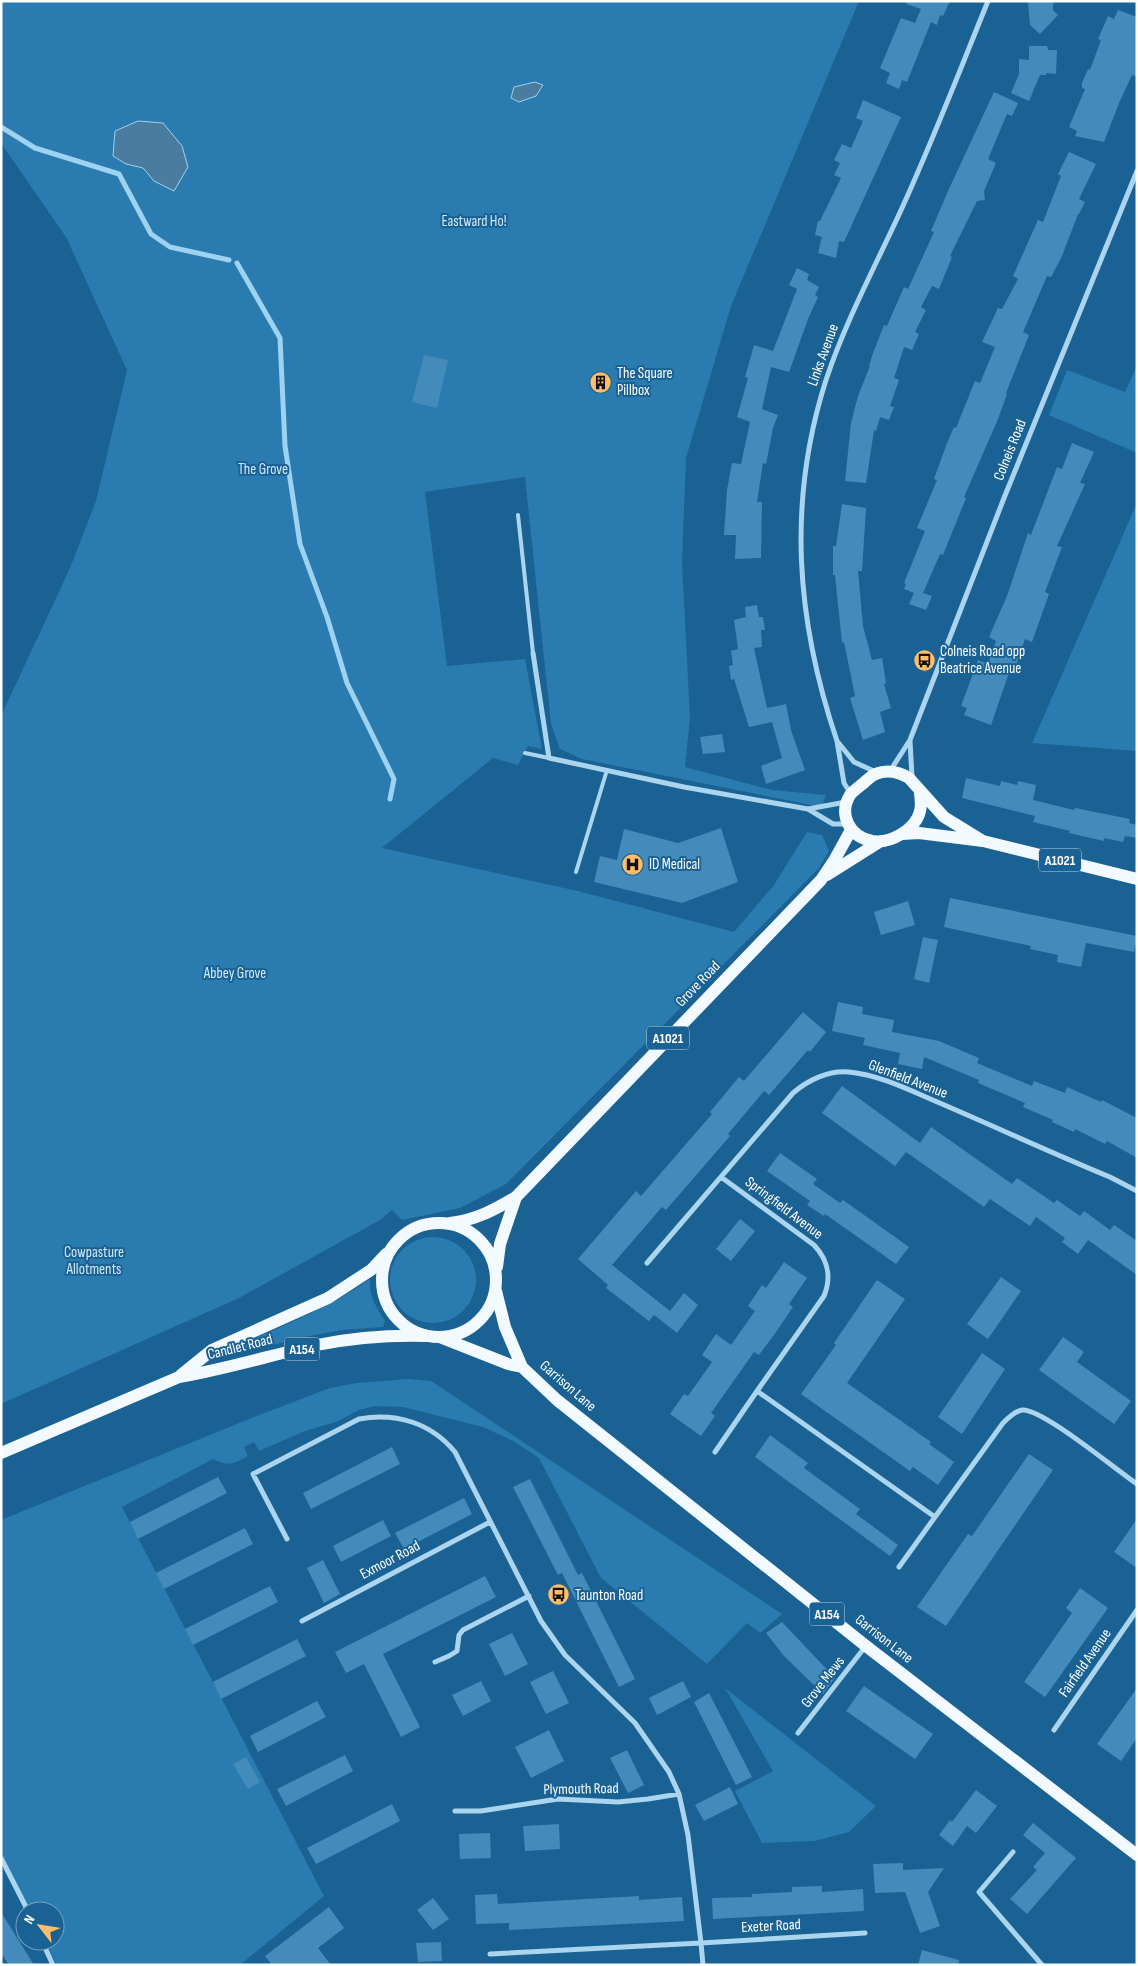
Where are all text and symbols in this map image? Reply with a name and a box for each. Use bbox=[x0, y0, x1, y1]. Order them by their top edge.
park label: Eastward Ho! bbox=[441, 212, 507, 231]
street label: Links Avenue bbox=[803, 321, 843, 389]
place label: The Square Pillbox bbox=[617, 364, 673, 400]
building icon: The Square Pillbox bbox=[589, 370, 613, 394]
street label: Colneis Road bbox=[989, 417, 1031, 483]
park label: The Grove bbox=[238, 460, 288, 479]
place label: Colneis Road opp Beatrice Avenue bbox=[940, 642, 1025, 678]
bus stop icon: Colneis Road opp Beatrice Avenue bbox=[912, 648, 936, 672]
road number: A1021 bbox=[1039, 848, 1081, 872]
hospital icon: ID Medical bbox=[621, 852, 645, 876]
place label: ID Medical bbox=[649, 855, 700, 874]
street label: Grove Road bbox=[671, 957, 725, 1011]
park label: Abbey Grove bbox=[203, 964, 266, 983]
road number: A1021 bbox=[647, 1026, 689, 1050]
street label: Glenfield Avenue bbox=[866, 1055, 950, 1103]
street label: Springfield Avenue bbox=[741, 1172, 827, 1244]
park label: Cowpasture Allotments bbox=[64, 1243, 124, 1279]
street label: Candlet Road bbox=[206, 1330, 274, 1364]
road number: A154 bbox=[284, 1338, 320, 1360]
street label: Garrison Lane bbox=[536, 1356, 600, 1416]
street label: Exmoor Road bbox=[357, 1536, 423, 1584]
bus stop icon: Taunton Road bbox=[547, 1583, 571, 1607]
place label: Taunton Road bbox=[575, 1586, 643, 1605]
road number: A154 bbox=[810, 1602, 844, 1626]
street label: Garrison Lane bbox=[851, 1610, 917, 1668]
street label: Fairfield Avenue bbox=[1055, 1625, 1115, 1701]
street label: Grove Mews bbox=[797, 1652, 849, 1712]
street label: Plymouth Road bbox=[543, 1779, 619, 1799]
north arrow bbox=[15, 1901, 65, 1951]
text: N bbox=[20, 1912, 38, 1927]
street label: Exeter Road bbox=[741, 1915, 801, 1937]

